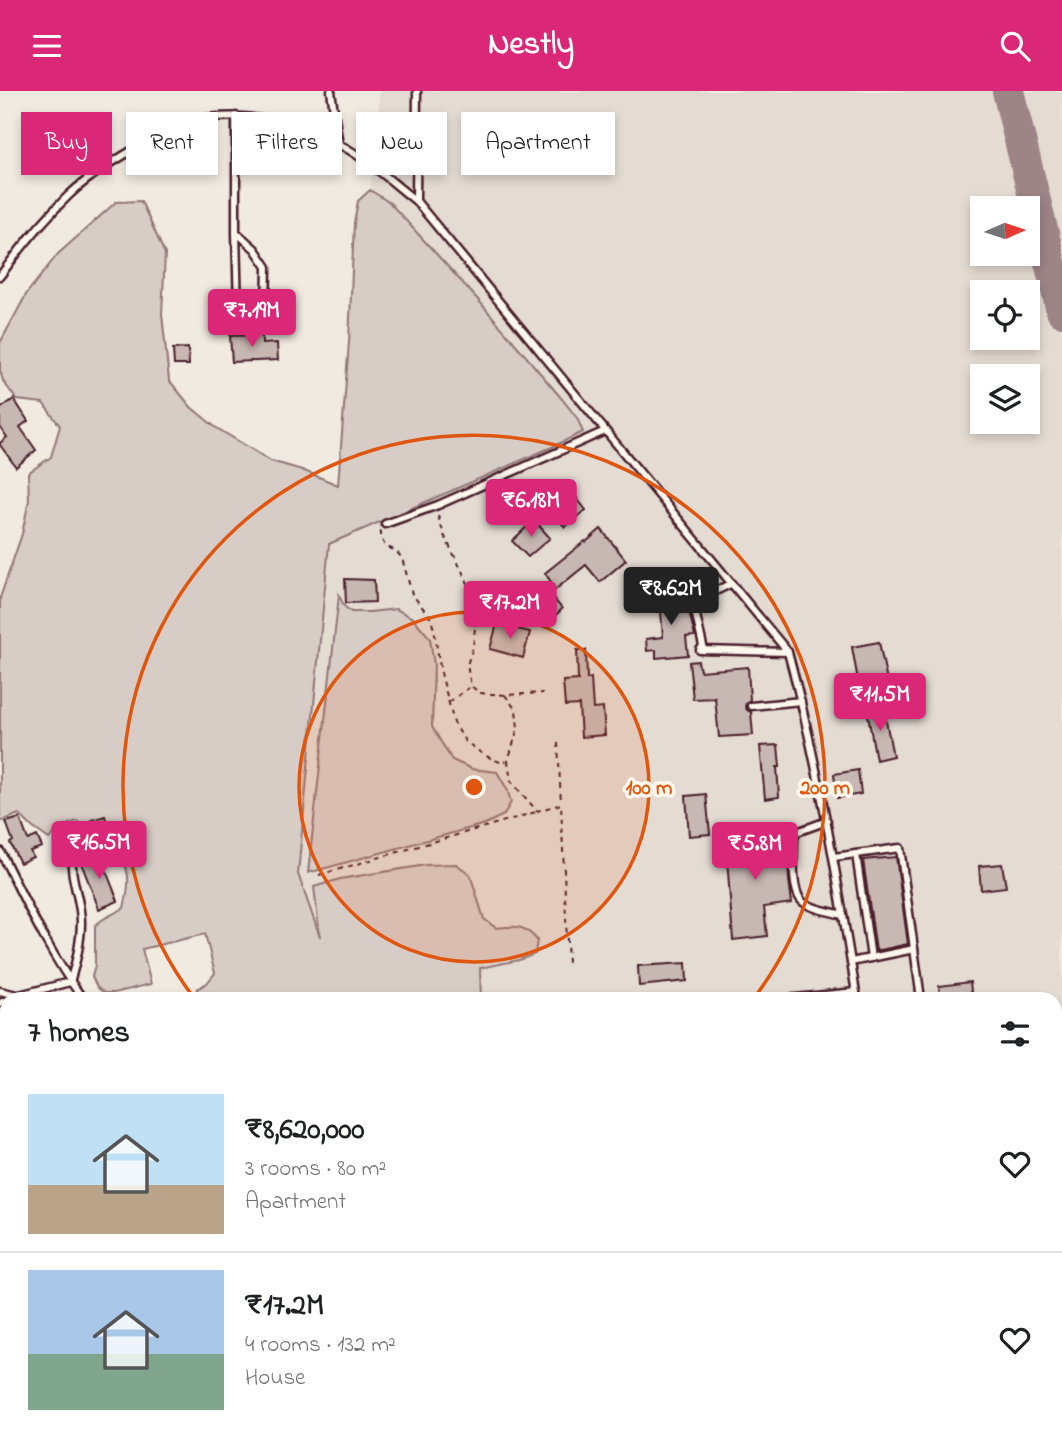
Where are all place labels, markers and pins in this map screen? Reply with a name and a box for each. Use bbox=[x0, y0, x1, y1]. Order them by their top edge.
pin: ₹7.19M bbox=[195, 289, 309, 349]
pin: ₹6.18M bbox=[474, 479, 588, 539]
pin: ₹8.62M bbox=[614, 567, 728, 627]
pin: ₹17.2M bbox=[453, 581, 567, 641]
pin: ₹11.5M bbox=[823, 673, 937, 733]
centre of rings bbox=[462, 775, 486, 799]
pin: ₹16.5M bbox=[42, 821, 156, 881]
pin: ₹5.8M bbox=[706, 823, 804, 882]

